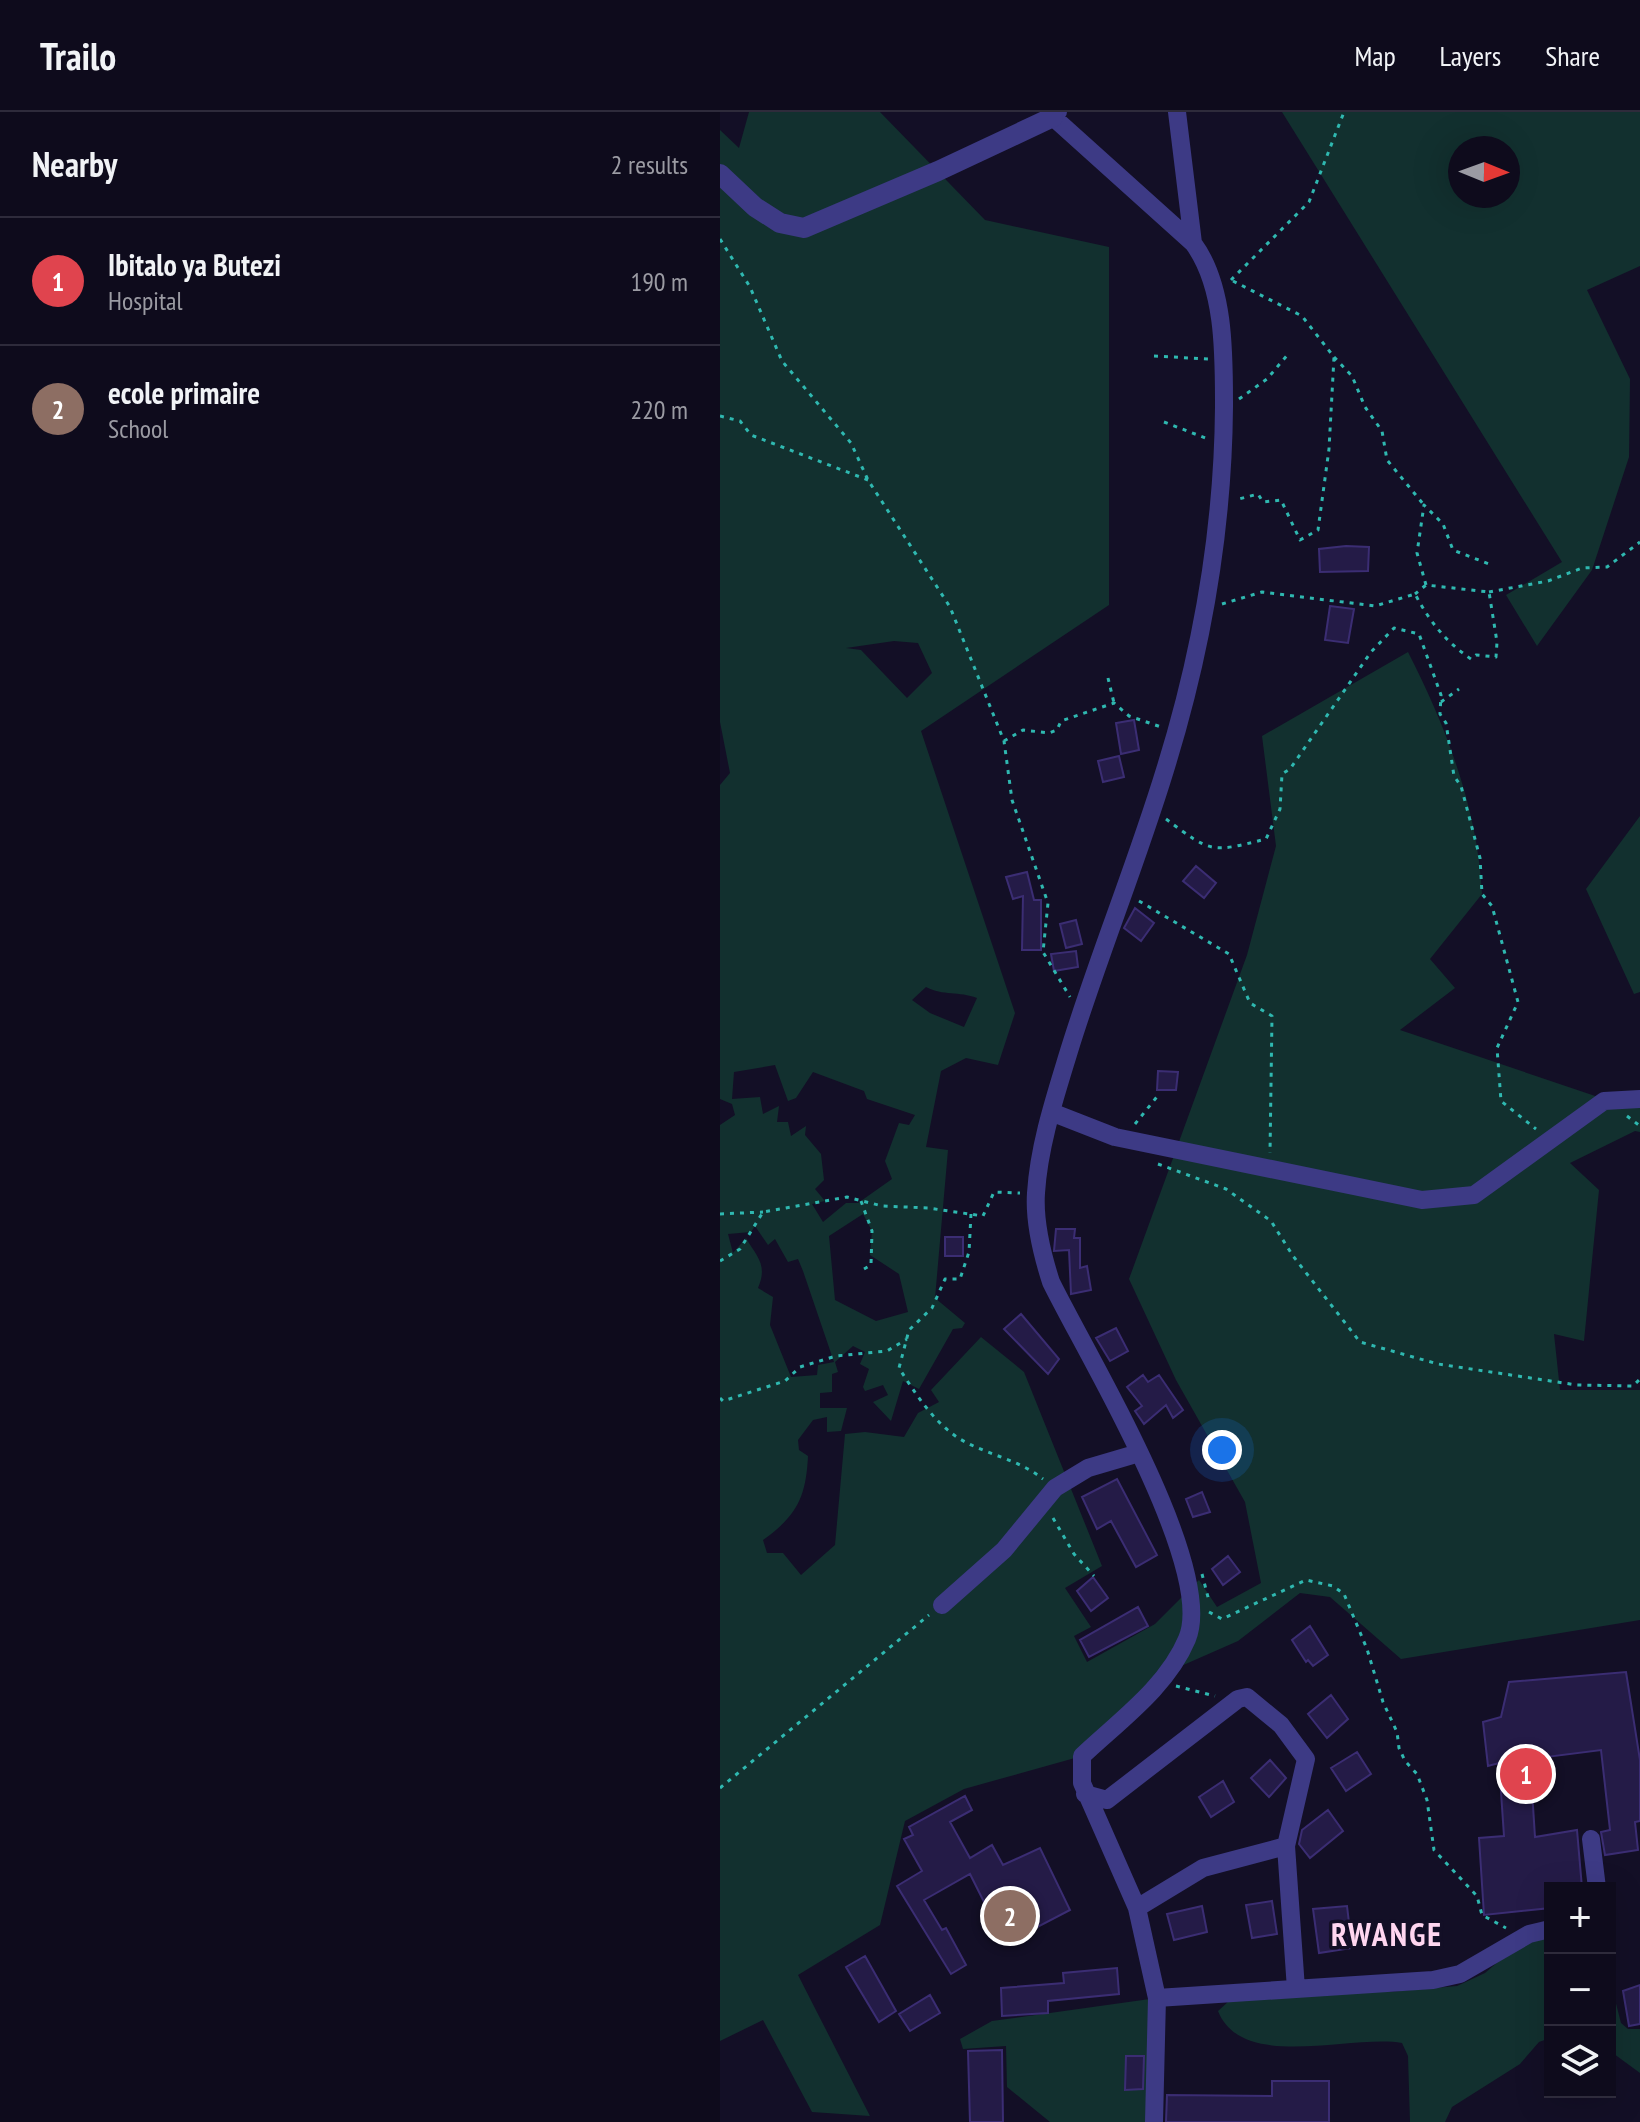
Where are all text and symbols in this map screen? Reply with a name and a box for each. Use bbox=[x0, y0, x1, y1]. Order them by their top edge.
text: Trailo bbox=[40, 31, 116, 80]
text: Map bbox=[1354, 37, 1396, 74]
text: Layers bbox=[1440, 37, 1501, 74]
text: Share bbox=[1545, 37, 1600, 74]
north arrow bbox=[1448, 136, 1520, 208]
text: Nearby bbox=[32, 142, 117, 186]
text: 2 results bbox=[611, 148, 688, 181]
text: Ibitalo ya Butezi bbox=[108, 245, 281, 284]
text: 1 bbox=[52, 265, 64, 298]
text: 190 m bbox=[630, 265, 688, 298]
text: Hospital bbox=[108, 284, 183, 317]
text: ecole primaire bbox=[108, 373, 260, 412]
text: 2 bbox=[52, 393, 64, 426]
text: 220 m bbox=[630, 393, 688, 426]
text: School bbox=[108, 412, 168, 445]
your location bbox=[1202, 1430, 1242, 1470]
pin: 1 bbox=[1500, 1744, 1552, 1804]
map controls bbox=[1544, 1882, 1616, 2098]
button: + bbox=[1544, 1882, 1616, 1954]
pin: 2 bbox=[984, 1886, 1036, 1946]
district label: RWANGE bbox=[1331, 1913, 1443, 1955]
button: − bbox=[1544, 1954, 1616, 2026]
button: layers bbox=[1544, 2026, 1616, 2098]

